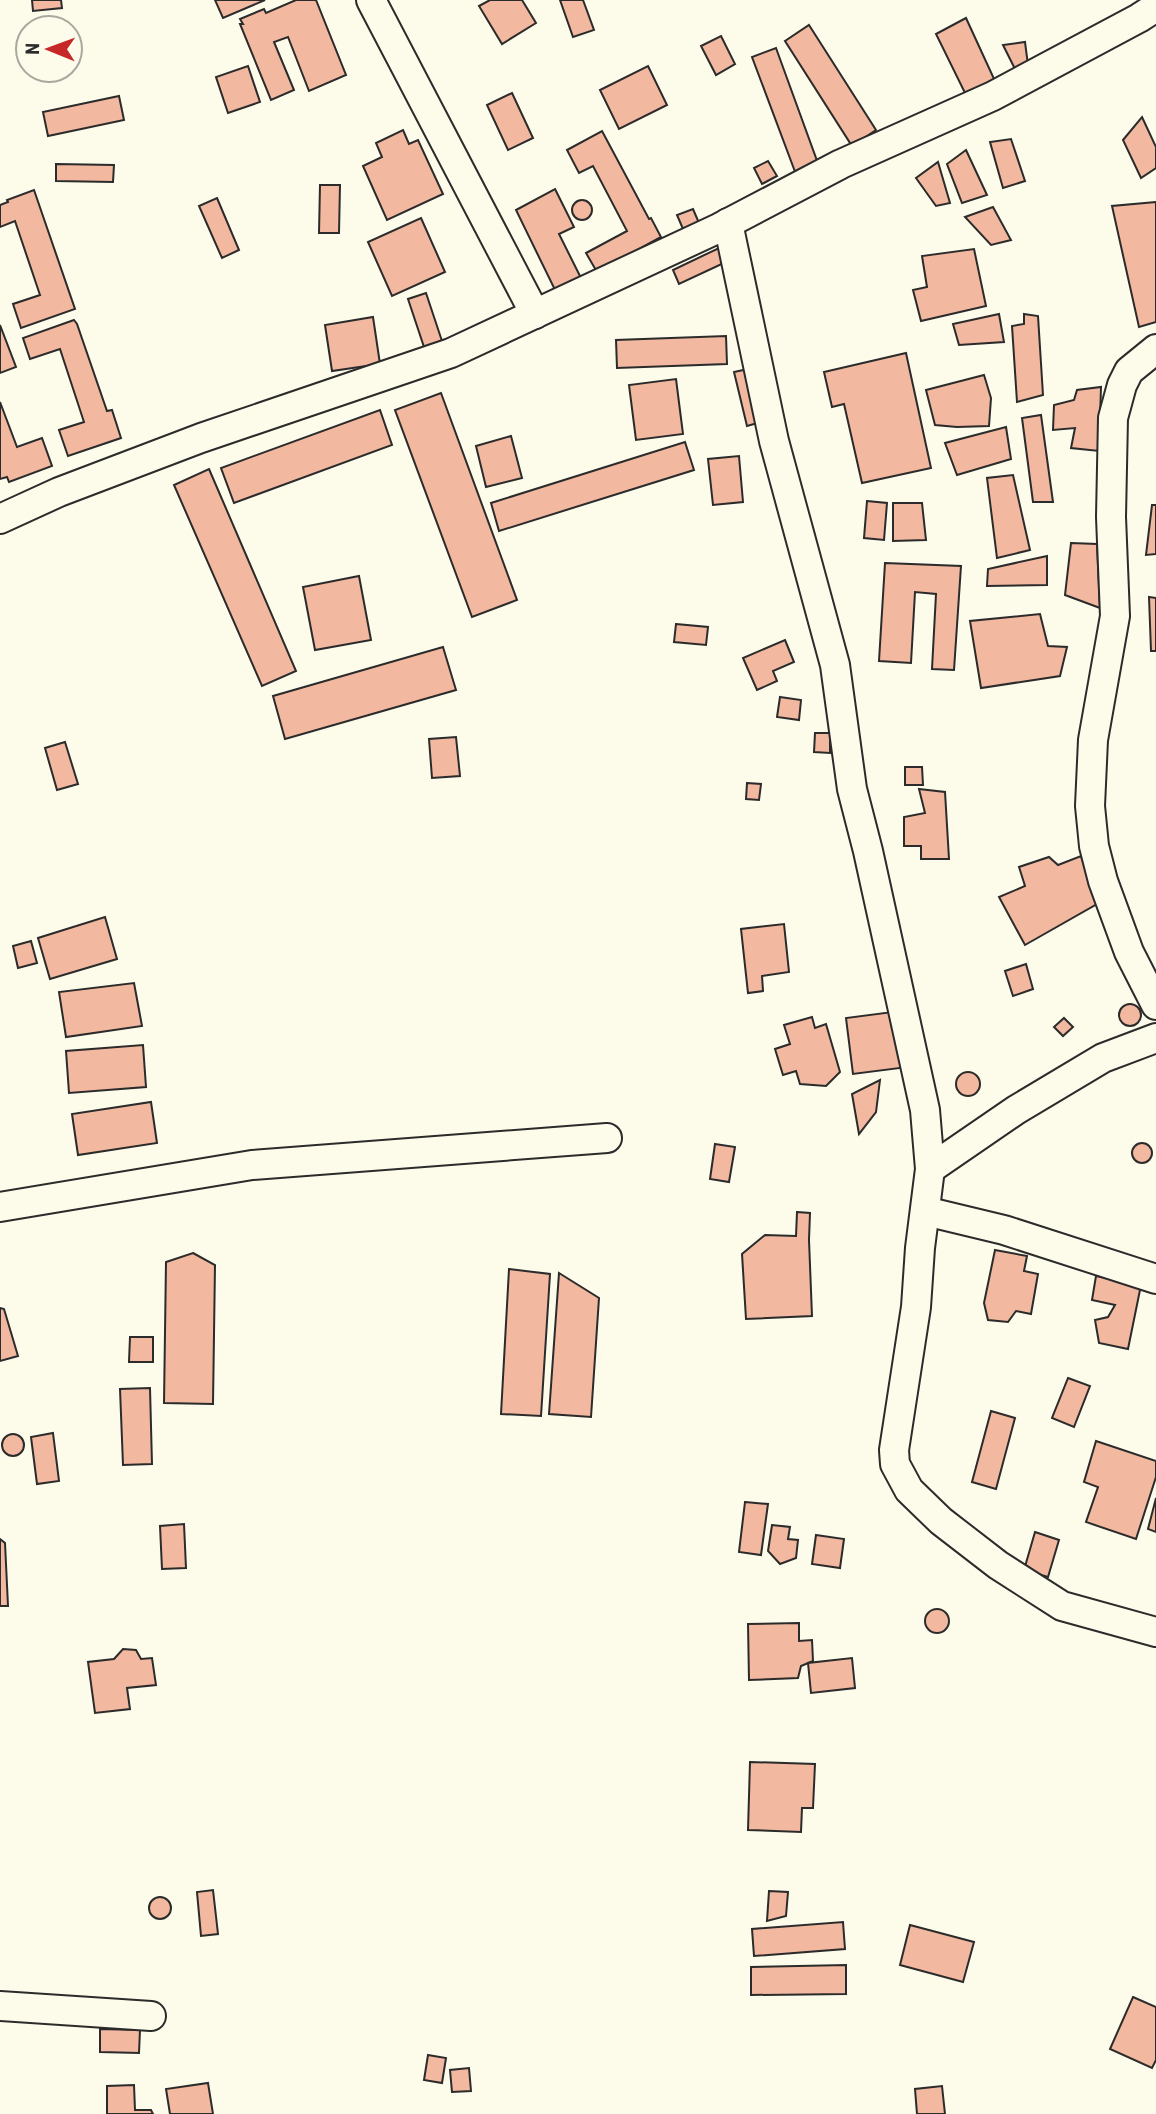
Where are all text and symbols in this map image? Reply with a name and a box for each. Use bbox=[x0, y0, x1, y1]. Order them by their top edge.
north arrow bbox=[14, 14, 84, 84]
text: N bbox=[21, 43, 44, 55]

